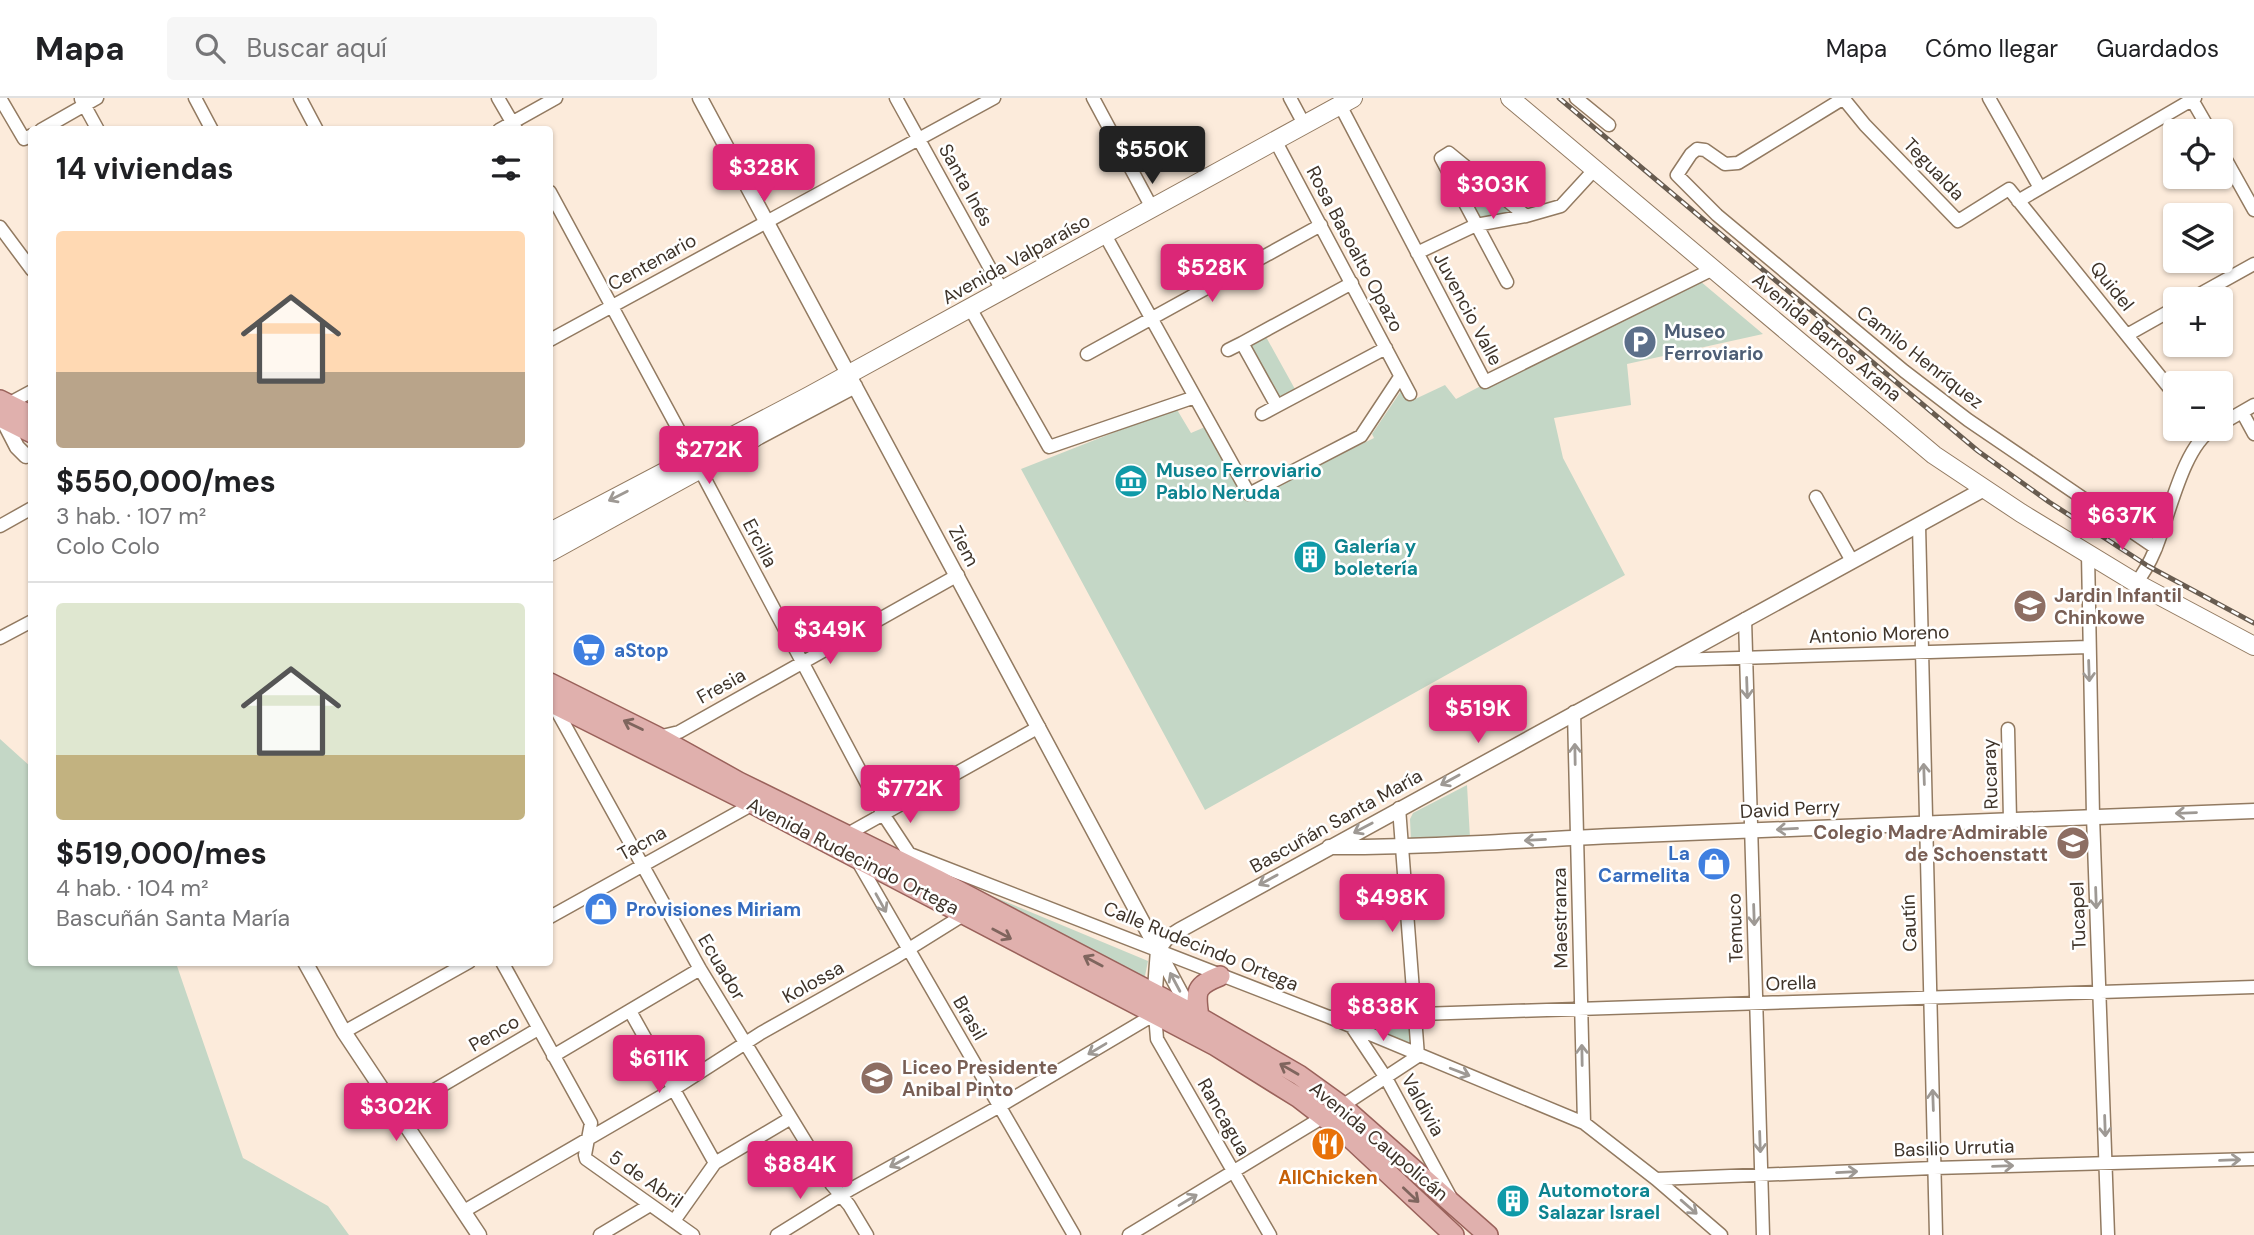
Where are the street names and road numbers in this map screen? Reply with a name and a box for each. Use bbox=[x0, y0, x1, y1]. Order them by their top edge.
street label: Tegualda bbox=[1898, 132, 1970, 206]
street label: Santa Inés bbox=[933, 139, 999, 231]
street label: Rosa Basoalto Opazo bbox=[1301, 162, 1409, 336]
street label: Avenida Valparaíso bbox=[938, 208, 1094, 310]
street label: Centenario bbox=[603, 227, 701, 297]
street label: Juvencio Valle bbox=[1428, 248, 1508, 370]
street label: Quidel bbox=[2084, 256, 2140, 316]
street label: Avenida Barros Arana bbox=[1747, 267, 1907, 407]
street label: Camilo Henríquez bbox=[1852, 300, 1988, 414]
street label: Ercilla bbox=[737, 514, 783, 572]
street label: Ziem bbox=[943, 521, 985, 571]
street label: Antonio Moreno bbox=[1808, 619, 1950, 649]
street label: Fresia bbox=[692, 662, 750, 710]
street label: Rucaray bbox=[1976, 738, 2004, 810]
street label: Bascuñán Santa María bbox=[1245, 763, 1427, 879]
street label: Avenida Rudecindo Ortega bbox=[743, 792, 963, 920]
street label: David Perry bbox=[1739, 794, 1841, 824]
street label: Tacna bbox=[613, 820, 671, 866]
street label: Maestranza bbox=[1547, 867, 1573, 969]
street label: Tucapel bbox=[2064, 881, 2092, 951]
street label: Temuco bbox=[1721, 893, 1749, 963]
street label: Cautín bbox=[1896, 894, 1922, 952]
street label: Calle Rudecindo Ortega bbox=[1100, 895, 1302, 997]
street label: Ecuador bbox=[692, 929, 752, 1005]
street label: Kolossa bbox=[778, 955, 848, 1009]
street label: Orella bbox=[1765, 970, 1817, 996]
street label: Brasil bbox=[947, 991, 993, 1045]
street label: Penco bbox=[464, 1009, 524, 1057]
street label: Valdivia bbox=[1396, 1069, 1450, 1141]
street label: Rancagua bbox=[1192, 1074, 1256, 1160]
street label: Avenida Caupolicán bbox=[1304, 1076, 1454, 1206]
street label: Basilio Urrutia bbox=[1893, 1133, 2015, 1163]
street label: 5 de Abril bbox=[604, 1144, 688, 1214]

